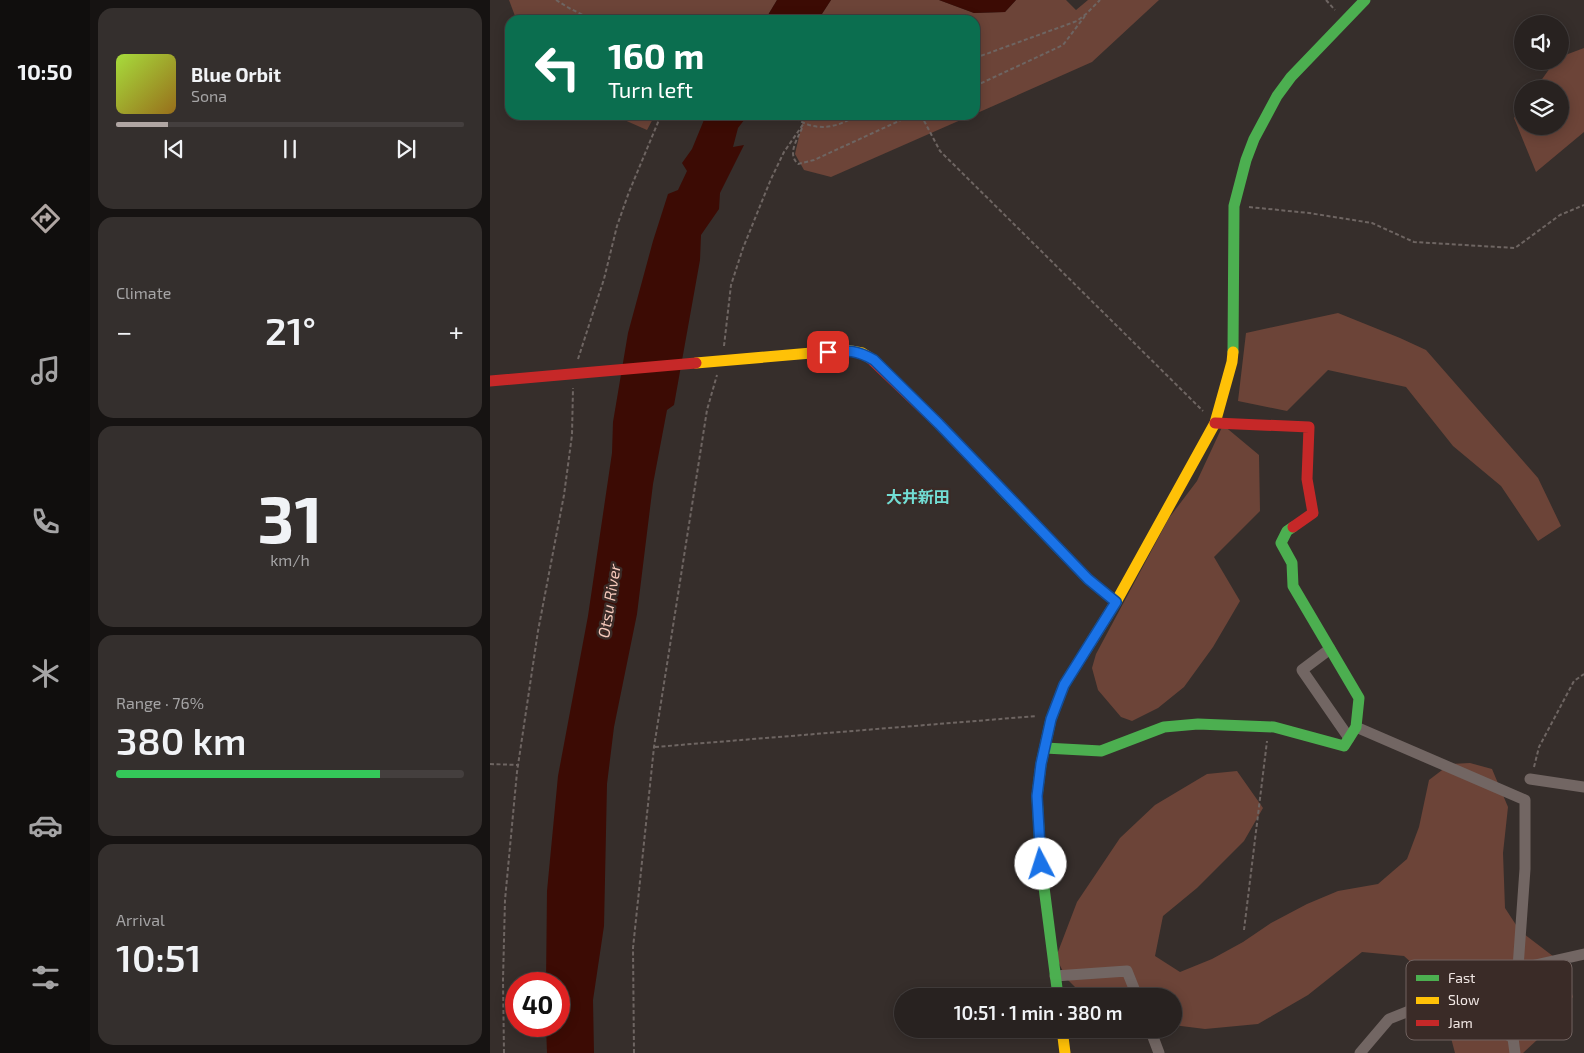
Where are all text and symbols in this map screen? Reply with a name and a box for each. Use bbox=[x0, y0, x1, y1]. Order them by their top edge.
map controls bbox=[1514, 15, 1569, 135]
button: sound bbox=[1514, 15, 1569, 70]
text: 160 m bbox=[608, 34, 704, 76]
icon: left bbox=[525, 35, 590, 100]
text: 10:50 bbox=[17, 58, 73, 84]
text: Blue Orbit bbox=[191, 63, 281, 86]
text: Turn left bbox=[608, 76, 693, 102]
button: layers bbox=[1514, 80, 1569, 135]
text: Sona bbox=[191, 86, 227, 105]
icon: previous bbox=[160, 135, 188, 163]
icon: pause bbox=[276, 135, 304, 163]
icon: next bbox=[392, 135, 420, 163]
icon: directions bbox=[28, 201, 63, 236]
text: Climate bbox=[116, 283, 171, 302]
text: 21° bbox=[265, 307, 316, 353]
text: − bbox=[116, 314, 132, 348]
text: + bbox=[449, 314, 464, 348]
pin bbox=[807, 331, 849, 373]
icon: arrive bbox=[814, 338, 842, 366]
icon: music bbox=[28, 353, 63, 388]
text: 31 bbox=[258, 478, 322, 556]
district label: 大井新田 bbox=[886, 487, 950, 506]
icon: phone bbox=[28, 504, 63, 539]
text: km/h bbox=[270, 550, 310, 569]
water label: Otsu River bbox=[593, 562, 624, 639]
icon: climate bbox=[28, 656, 63, 691]
text: Range · 76% bbox=[116, 693, 204, 712]
text: 380 km bbox=[116, 717, 246, 763]
icon: car bbox=[28, 808, 63, 843]
position arrow bbox=[1014, 837, 1066, 889]
text: Arrival bbox=[116, 910, 165, 929]
text: 10:51 bbox=[116, 934, 201, 980]
icon: filters bbox=[28, 960, 63, 995]
legend bbox=[1406, 960, 1572, 1040]
text: Fast bbox=[1448, 969, 1475, 986]
speed limit sign: 40 bbox=[505, 972, 570, 1037]
text: Slow bbox=[1448, 991, 1480, 1008]
text: 10:51 · 1 min · 380 m bbox=[954, 1001, 1122, 1024]
text: Jam bbox=[1448, 1014, 1473, 1031]

